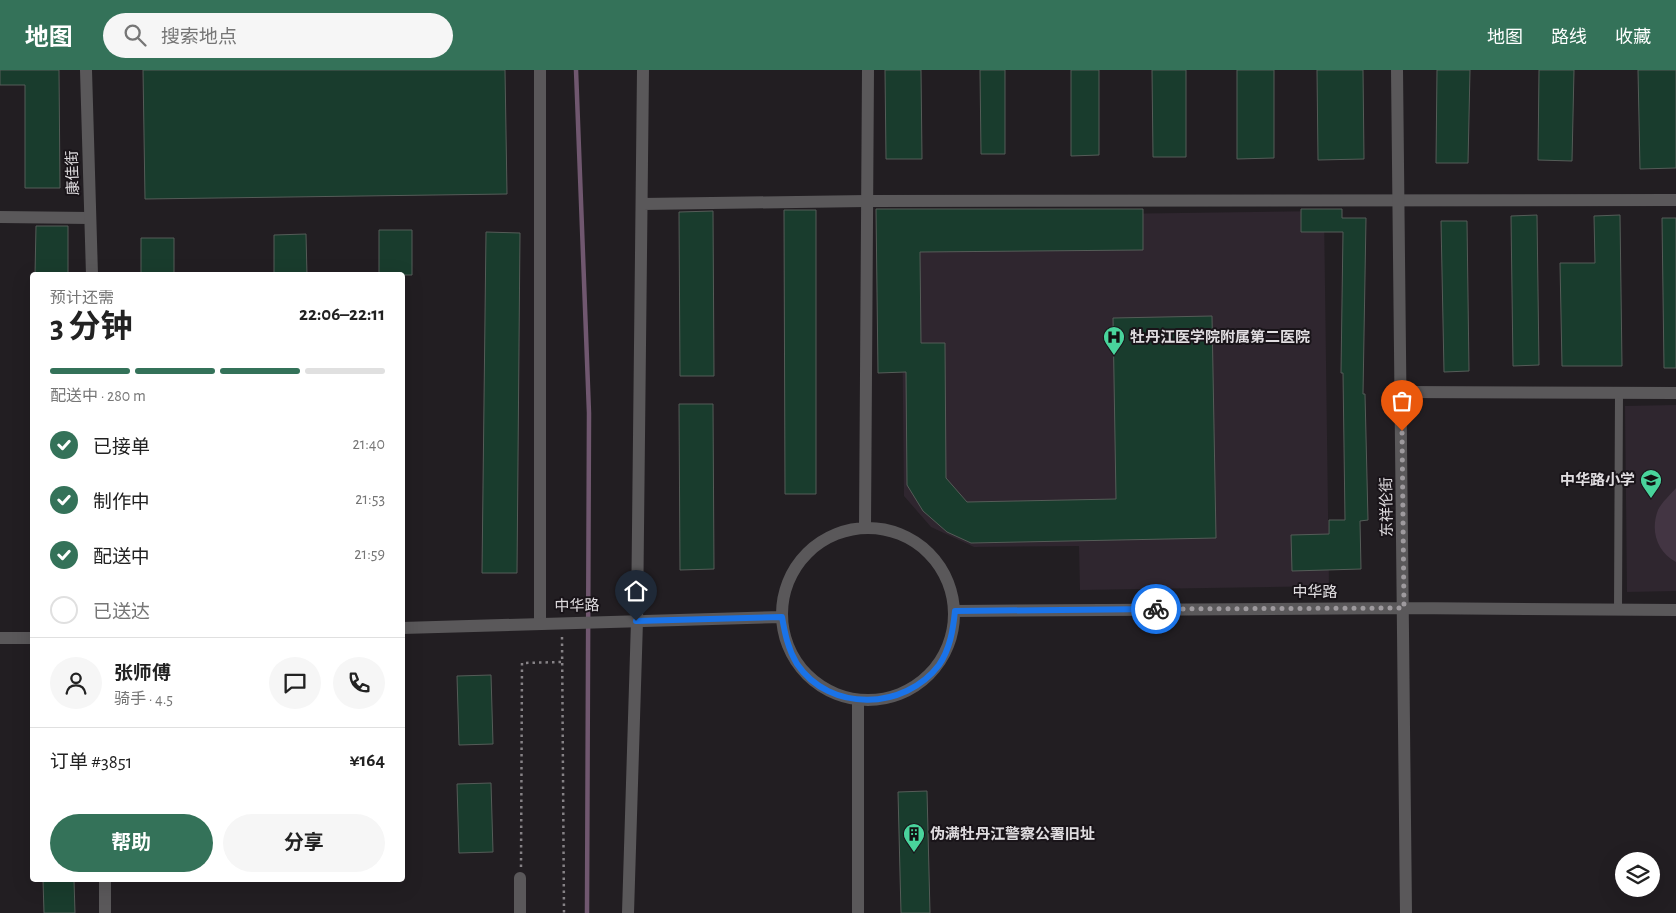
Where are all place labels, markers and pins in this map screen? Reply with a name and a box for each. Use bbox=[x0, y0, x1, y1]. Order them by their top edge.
hospital icon: 牡丹江医学院附属第二医院 bbox=[1102, 325, 1126, 356]
place label: 牡丹江医学院附属第二医院 bbox=[1130, 328, 1310, 345]
pin bbox=[1381, 380, 1423, 431]
school or university icon: 中华路小学 bbox=[1639, 468, 1663, 499]
place label: 中华路小学 bbox=[1560, 471, 1635, 488]
pin bbox=[615, 570, 657, 621]
building icon: 伪满牡丹江警察公署旧址 bbox=[902, 822, 926, 853]
place label: 伪满牡丹江警察公署旧址 bbox=[930, 825, 1095, 842]

